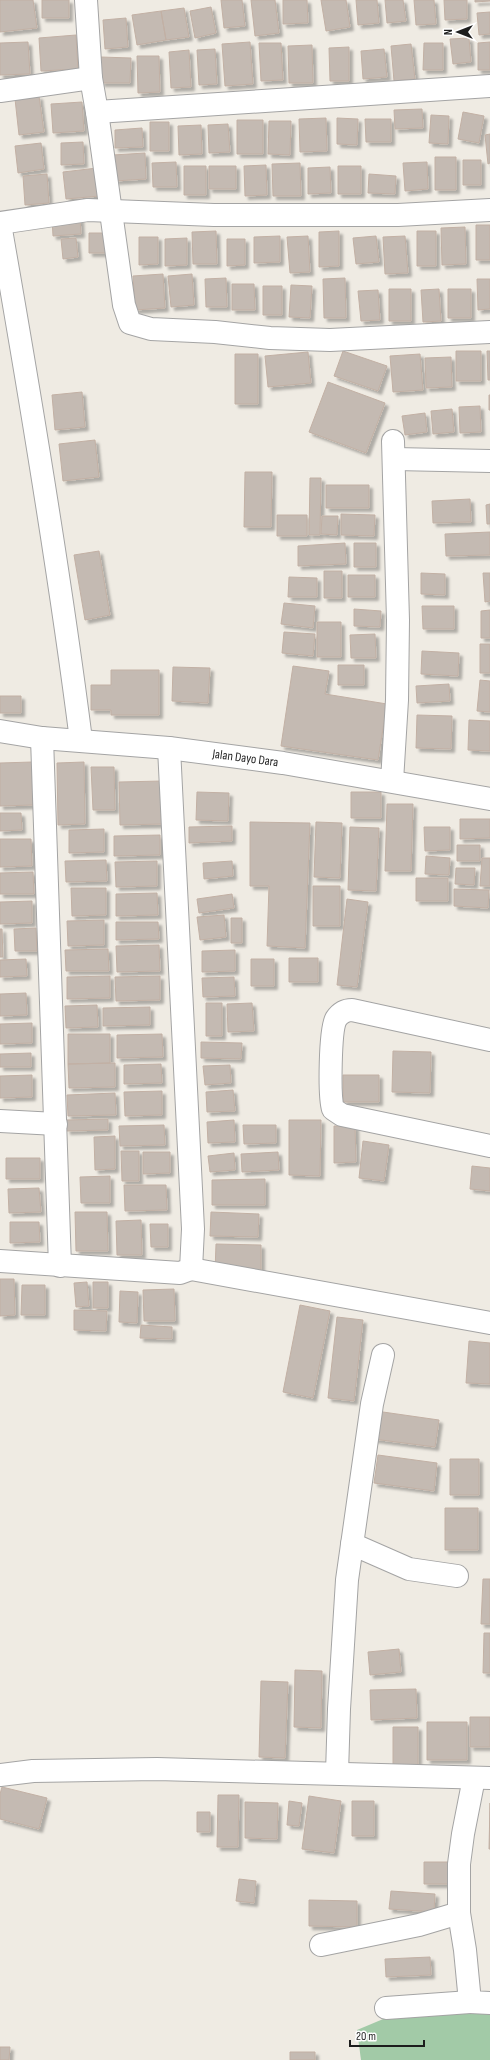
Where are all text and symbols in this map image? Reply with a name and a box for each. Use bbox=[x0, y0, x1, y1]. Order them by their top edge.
north arrow bbox=[438, 12, 478, 52]
text: N bbox=[442, 29, 455, 35]
street label: Jalan Dayo Dara bbox=[210, 746, 279, 770]
scale bar bbox=[350, 2022, 424, 2048]
text: 20 m bbox=[356, 2029, 376, 2044]

